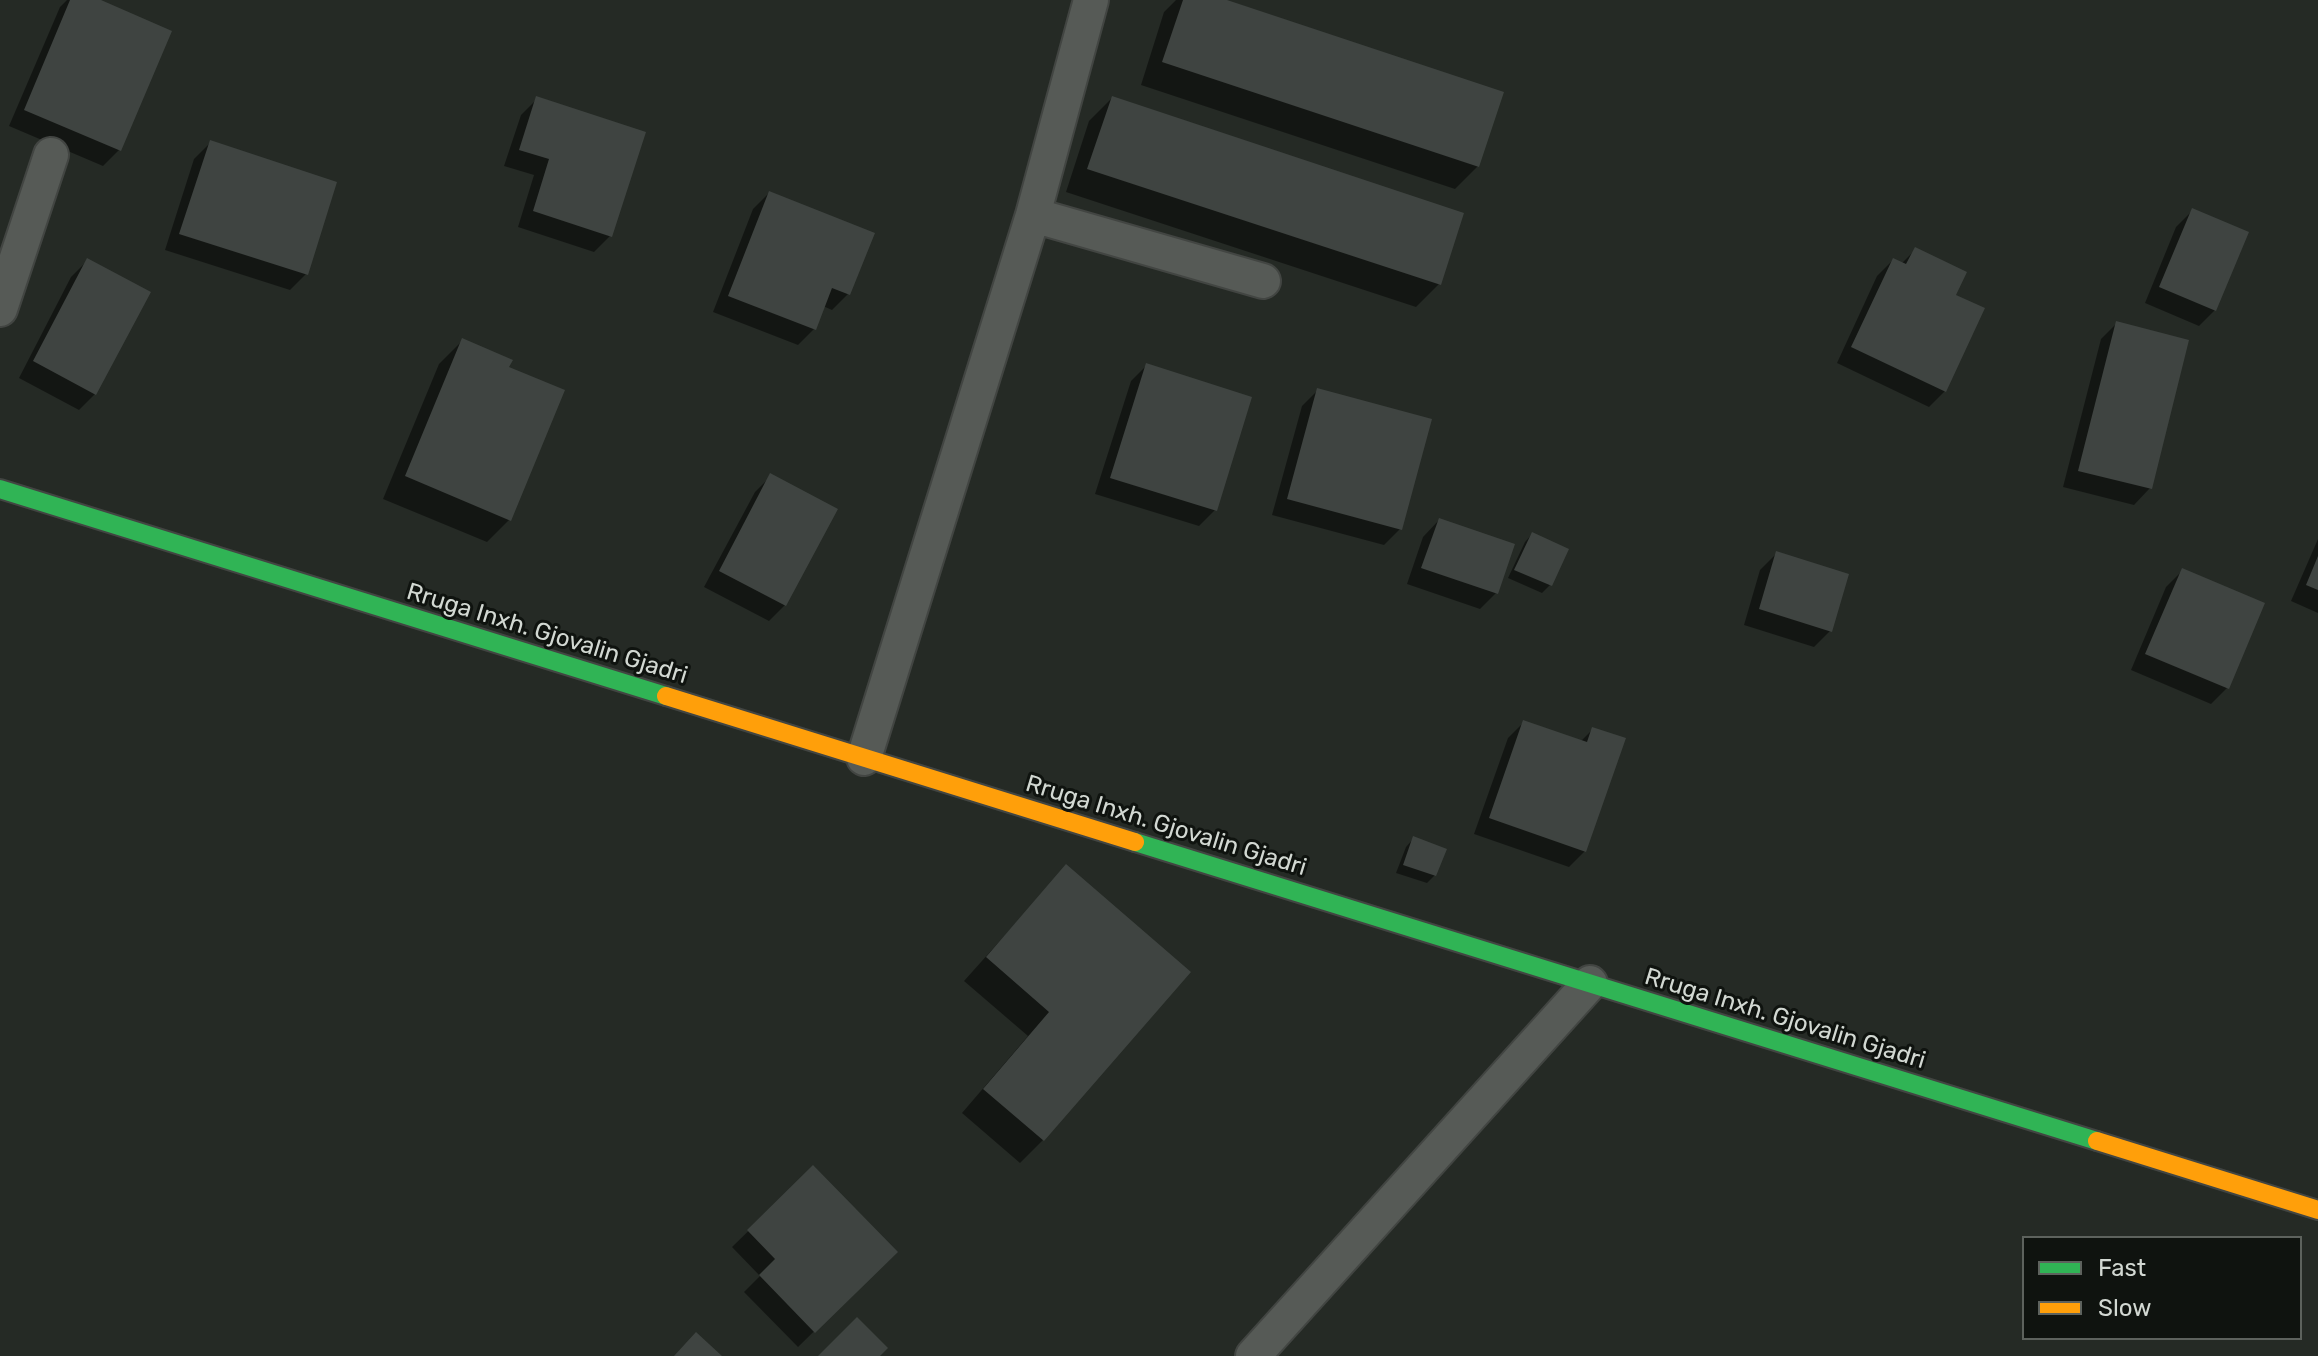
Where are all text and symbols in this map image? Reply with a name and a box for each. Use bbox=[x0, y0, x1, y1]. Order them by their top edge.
street label: Rruga Inxh. Gjovalin Gjadri bbox=[403, 578, 691, 690]
street label: Rruga Inxh. Gjovalin Gjadri bbox=[1022, 770, 1310, 882]
street label: Rruga Inxh. Gjovalin Gjadri bbox=[1641, 963, 1929, 1075]
legend bbox=[2022, 1236, 2302, 1340]
text: Fast bbox=[2098, 1254, 2146, 1282]
text: Slow bbox=[2098, 1294, 2151, 1322]

